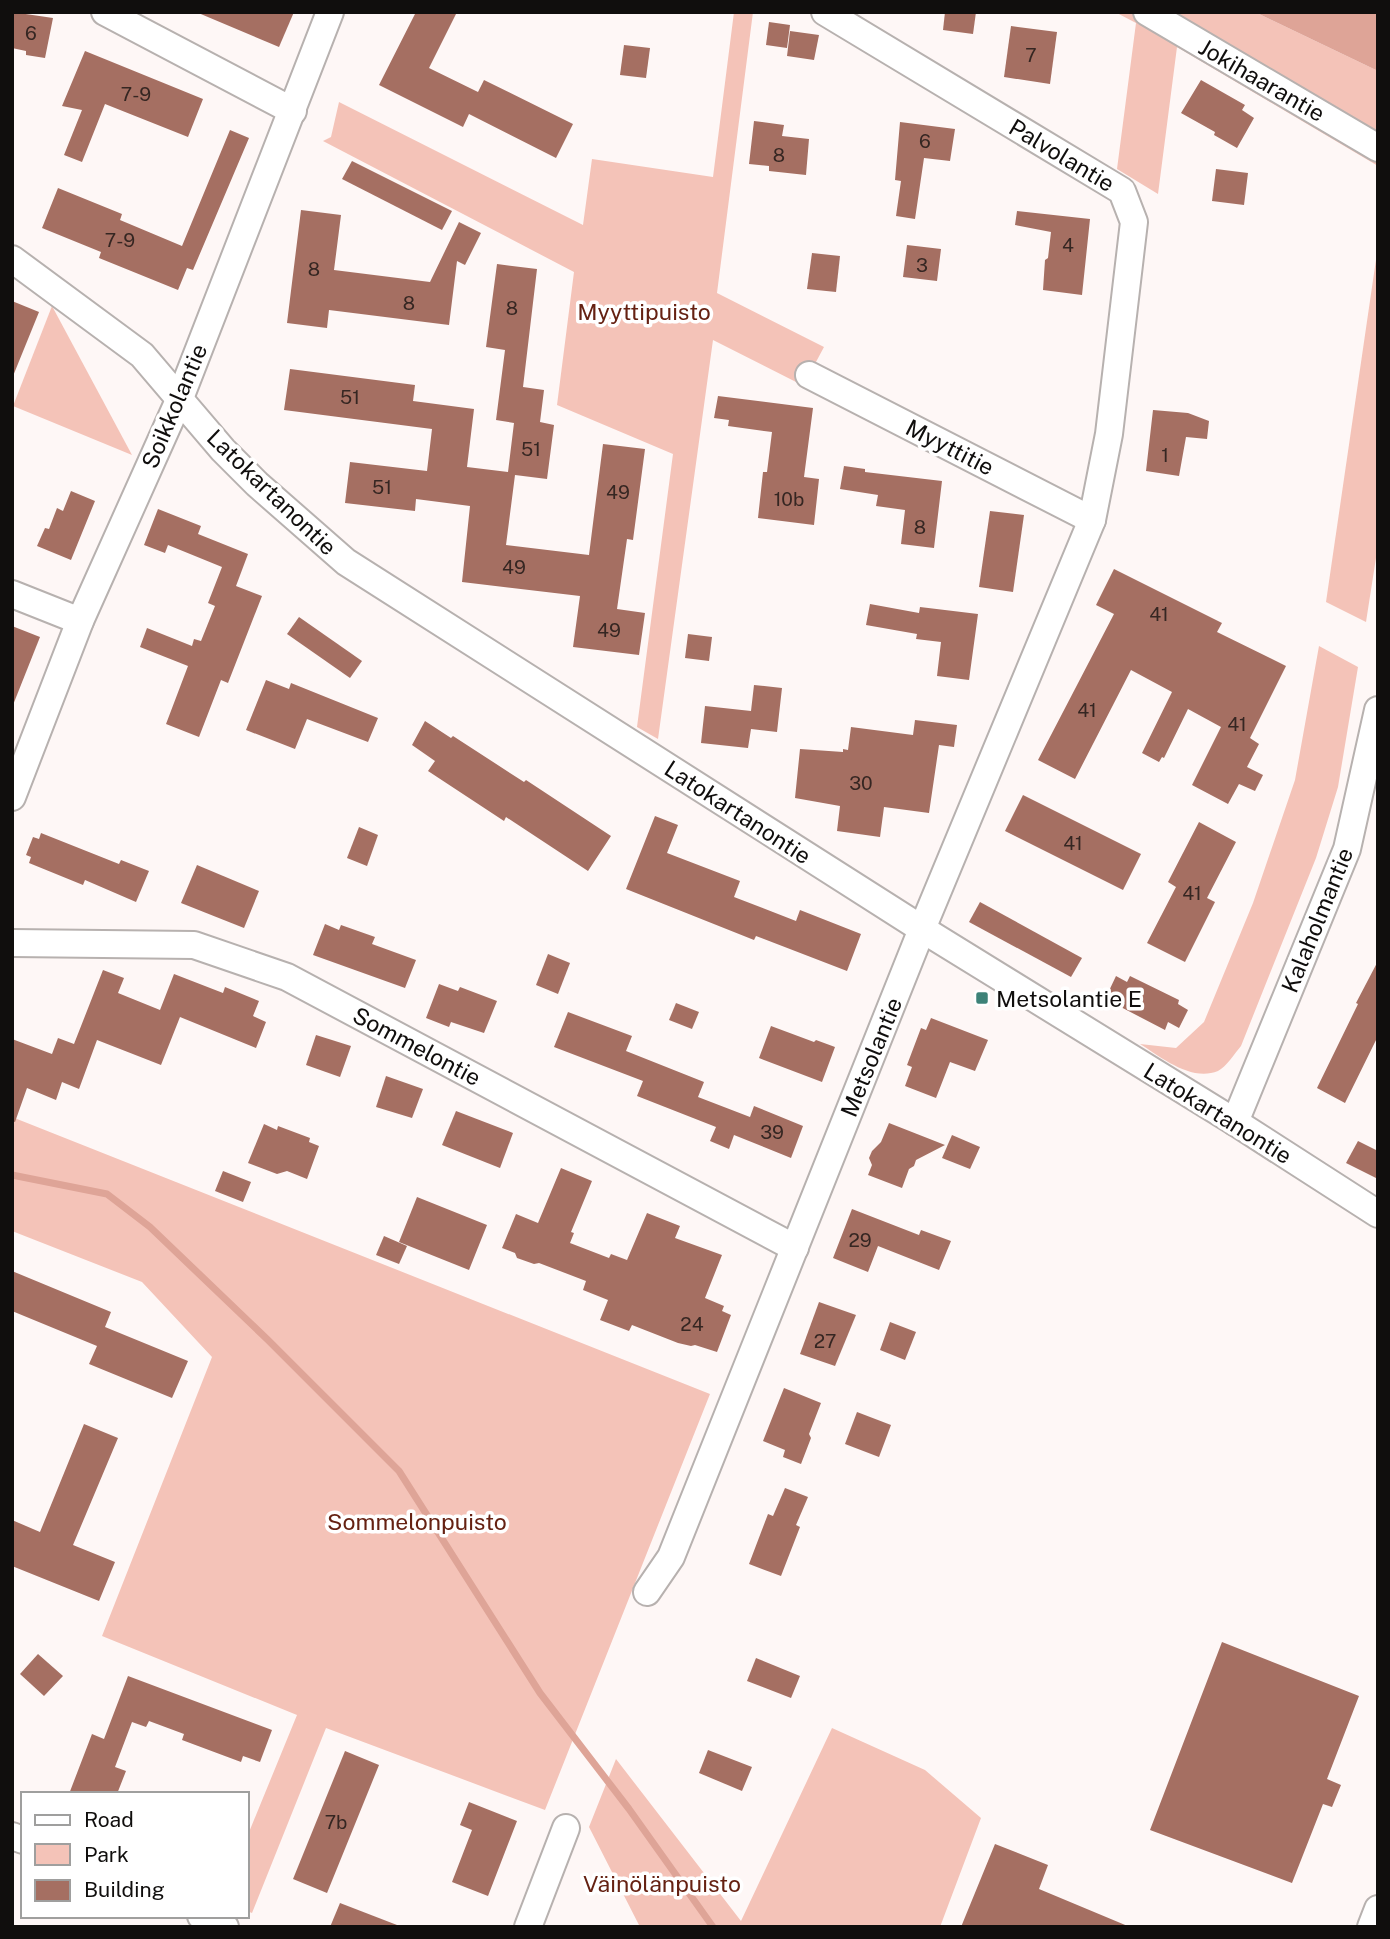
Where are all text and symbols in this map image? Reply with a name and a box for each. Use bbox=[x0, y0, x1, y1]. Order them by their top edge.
house number: 6 bbox=[25, 22, 37, 44]
street label: Jokihaarantie bbox=[1194, 33, 1330, 127]
house number: 7 bbox=[1025, 44, 1037, 66]
house number: 7-9 bbox=[121, 83, 151, 105]
street label: Palvolantie bbox=[1004, 113, 1120, 197]
house number: 6 bbox=[919, 130, 931, 152]
house number: 8 bbox=[773, 144, 785, 166]
house number: 7-9 bbox=[105, 229, 135, 251]
house number: 4 bbox=[1062, 234, 1074, 256]
house number: 3 bbox=[916, 254, 928, 276]
house number: 8 bbox=[308, 258, 320, 280]
house number: 8 bbox=[403, 292, 415, 314]
house number: 8 bbox=[506, 297, 518, 319]
park label: Myyttipuisto bbox=[577, 298, 711, 325]
street label: Soikkolantie bbox=[136, 340, 212, 472]
house number: 51 bbox=[340, 386, 360, 408]
street label: Myyttitie bbox=[901, 413, 999, 481]
street label: Latokartanontie bbox=[202, 424, 342, 560]
house number: 51 bbox=[521, 438, 541, 460]
house number: 1 bbox=[1161, 444, 1169, 466]
house number: 51 bbox=[372, 476, 392, 498]
house number: 49 bbox=[606, 481, 630, 503]
house number: 10b bbox=[774, 488, 804, 510]
house number: 8 bbox=[914, 516, 926, 538]
house number: 49 bbox=[502, 556, 526, 578]
house number: 41 bbox=[1149, 603, 1169, 625]
house number: 49 bbox=[597, 619, 621, 641]
house number: 41 bbox=[1077, 699, 1097, 721]
house number: 41 bbox=[1227, 713, 1247, 735]
street label: Latokartanontie bbox=[660, 755, 816, 869]
house number: 30 bbox=[849, 772, 873, 794]
house number: 41 bbox=[1063, 832, 1083, 854]
street label: Kalaholmantie bbox=[1276, 844, 1358, 996]
house number: 41 bbox=[1182, 882, 1202, 904]
place label: Metsolantie E bbox=[996, 985, 1142, 1012]
marker: Metsolantie E bbox=[974, 990, 990, 1006]
street label: Metsolantie bbox=[835, 993, 907, 1121]
street label: Sommelontie bbox=[348, 1001, 486, 1091]
street label: Latokartanontie bbox=[1139, 1057, 1297, 1169]
house number: 39 bbox=[760, 1121, 784, 1143]
house number: 29 bbox=[848, 1229, 872, 1251]
house number: 24 bbox=[680, 1313, 704, 1335]
house number: 27 bbox=[814, 1330, 836, 1352]
park label: Sommelonpuisto bbox=[327, 1508, 507, 1535]
legend bbox=[21, 1792, 248, 1918]
text: Road bbox=[84, 1807, 134, 1832]
house number: 7b bbox=[325, 1811, 347, 1833]
text: Park bbox=[84, 1842, 129, 1867]
park label: Väinölänpuisto bbox=[583, 1870, 741, 1897]
text: Building bbox=[84, 1877, 165, 1902]

